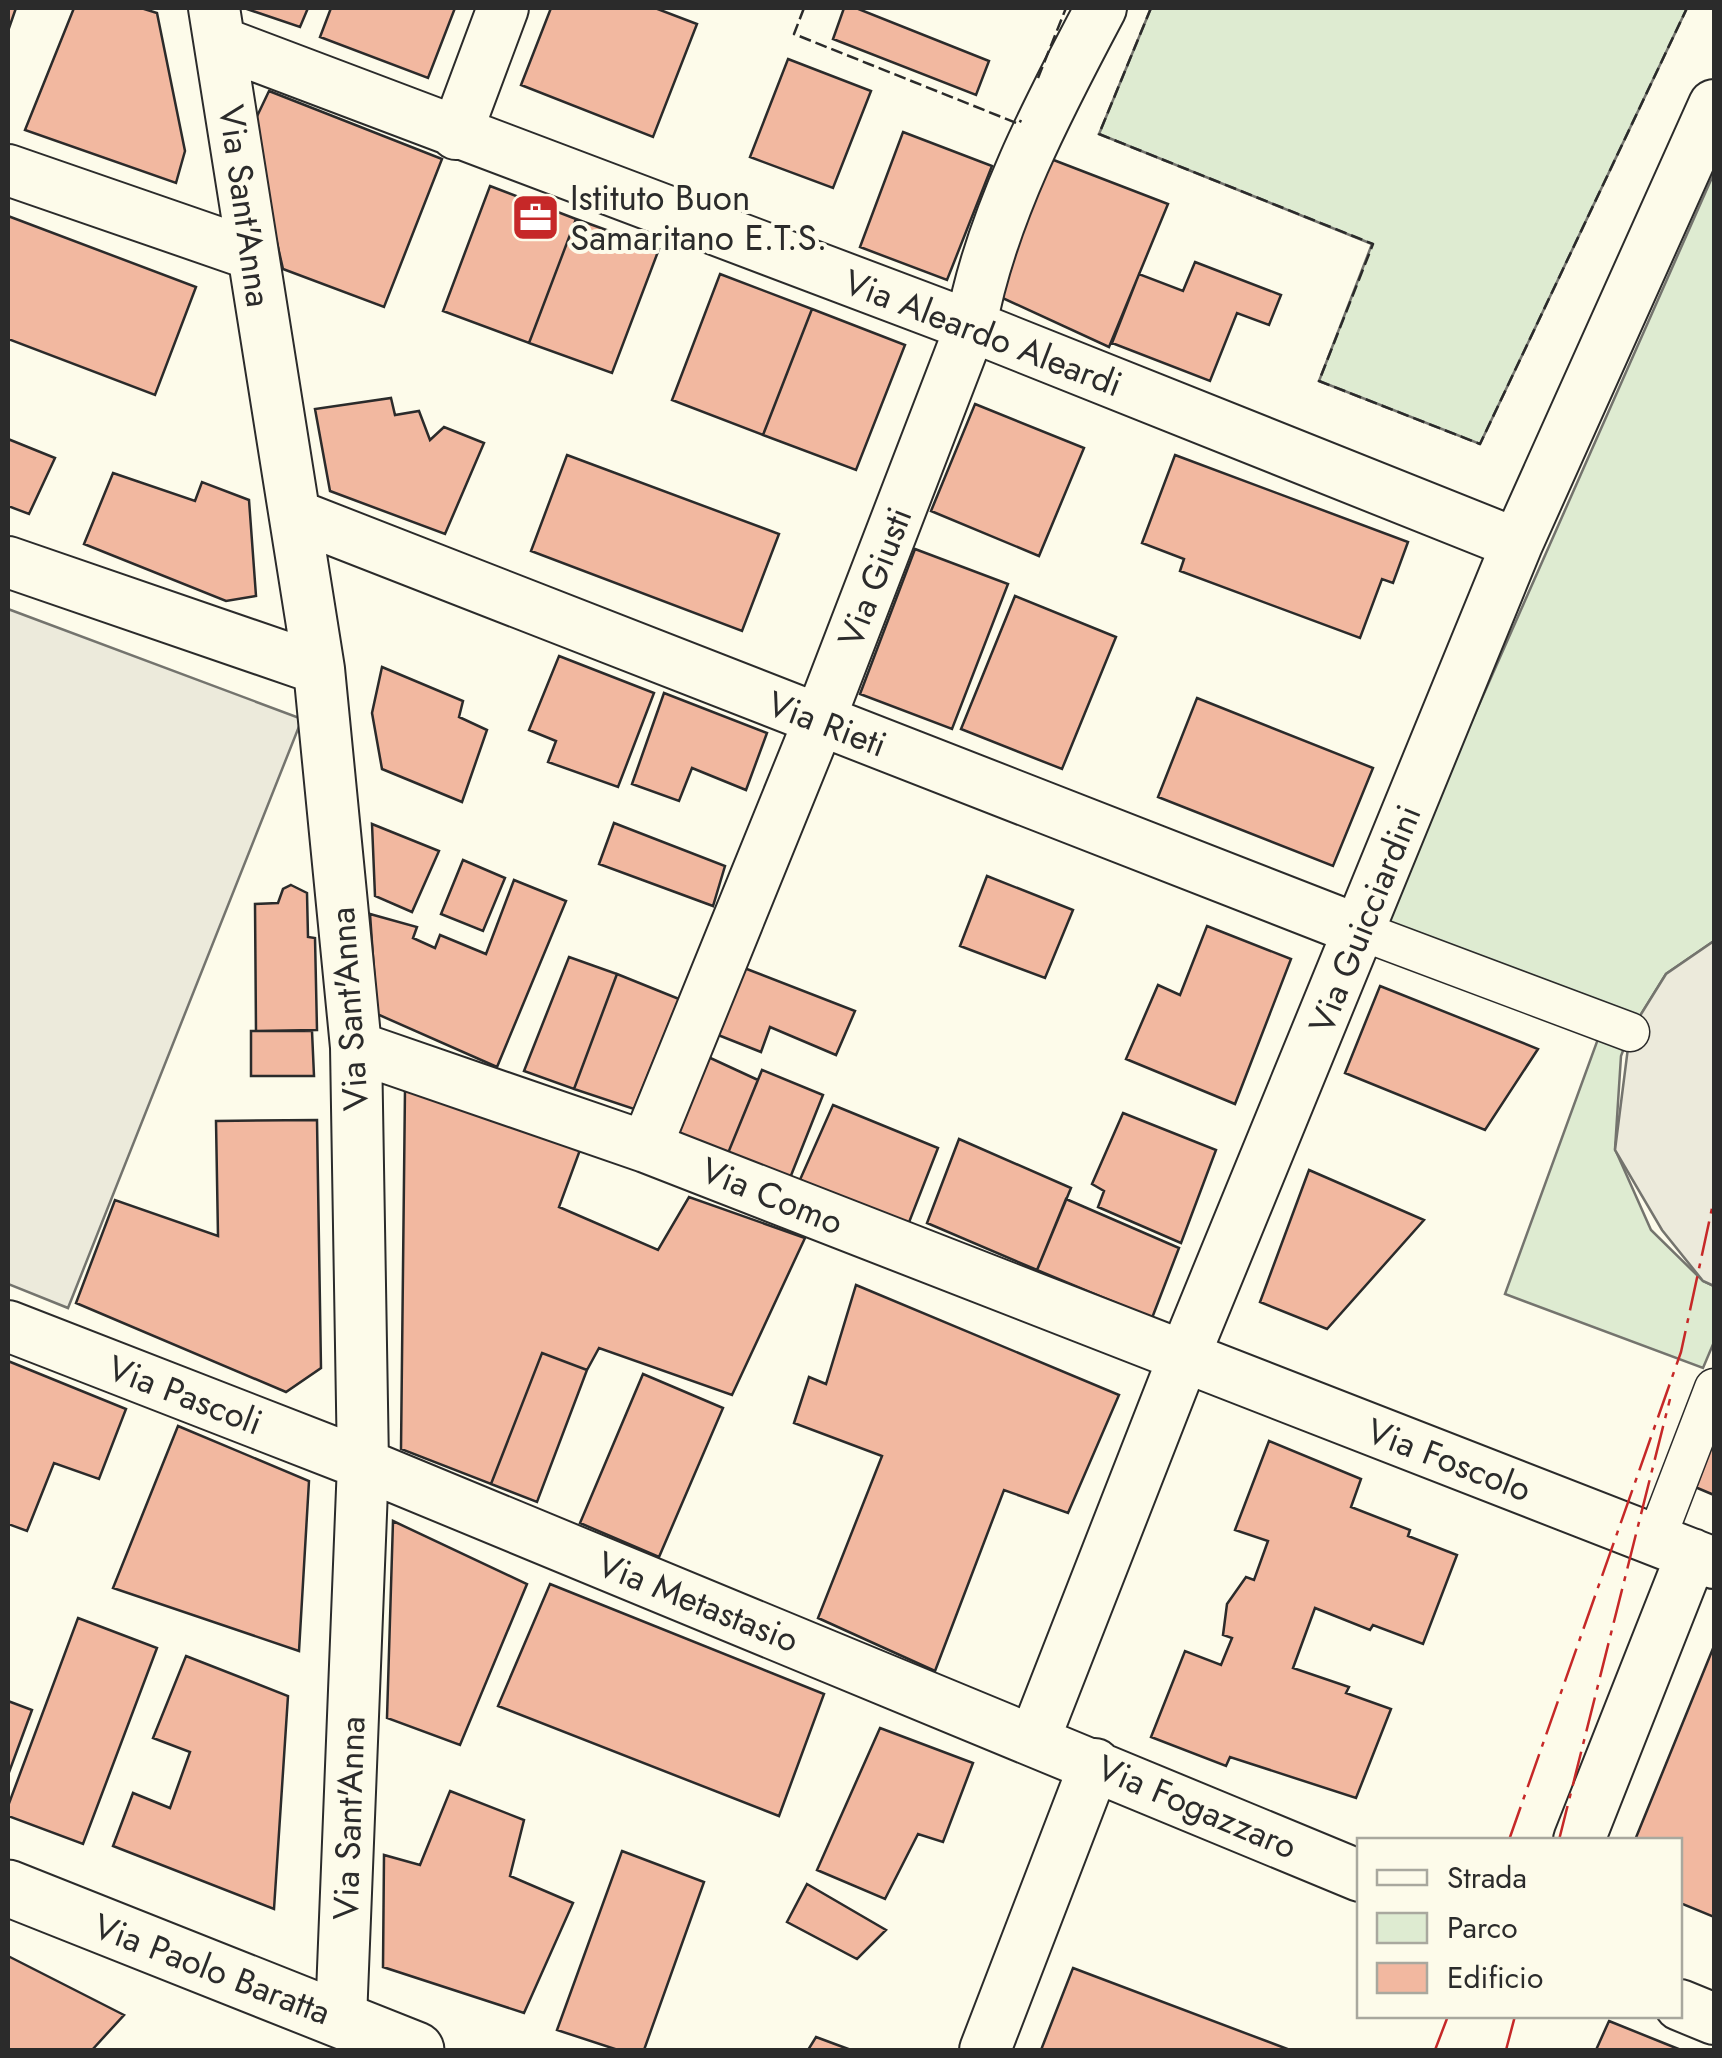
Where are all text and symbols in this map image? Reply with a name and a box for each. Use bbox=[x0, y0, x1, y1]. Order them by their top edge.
street label: Via Sant'Anna bbox=[206, 102, 284, 310]
place label: Istituto Buon Samaritano E.T.S. bbox=[570, 173, 827, 263]
office icon: Istituto Buon Samaritano E.T.S. bbox=[509, 192, 561, 244]
street label: Via Aleardo Aleardi bbox=[837, 257, 1129, 409]
street label: Via Giusti bbox=[826, 500, 924, 654]
street label: Via Rieti bbox=[760, 678, 894, 770]
street label: Via Guicciardini bbox=[1296, 797, 1434, 1041]
street label: Via Sant'Anna bbox=[317, 906, 381, 1112]
street label: Via Como bbox=[694, 1145, 850, 1247]
street label: Via Pascoli bbox=[101, 1343, 269, 1447]
street label: Via Foscolo bbox=[1360, 1406, 1538, 1514]
street label: Via Metastasio bbox=[590, 1539, 806, 1665]
street label: Via Sant'Anna bbox=[320, 1715, 378, 1921]
street label: Via Fogazzaro bbox=[1089, 1742, 1305, 1872]
legend bbox=[1357, 1838, 1682, 2018]
text: Strada bbox=[1447, 1856, 1527, 1899]
street label: Via Paolo Baratta bbox=[86, 1901, 338, 2037]
text: Parco bbox=[1447, 1906, 1518, 1949]
text: Edificio bbox=[1447, 1956, 1543, 1999]

